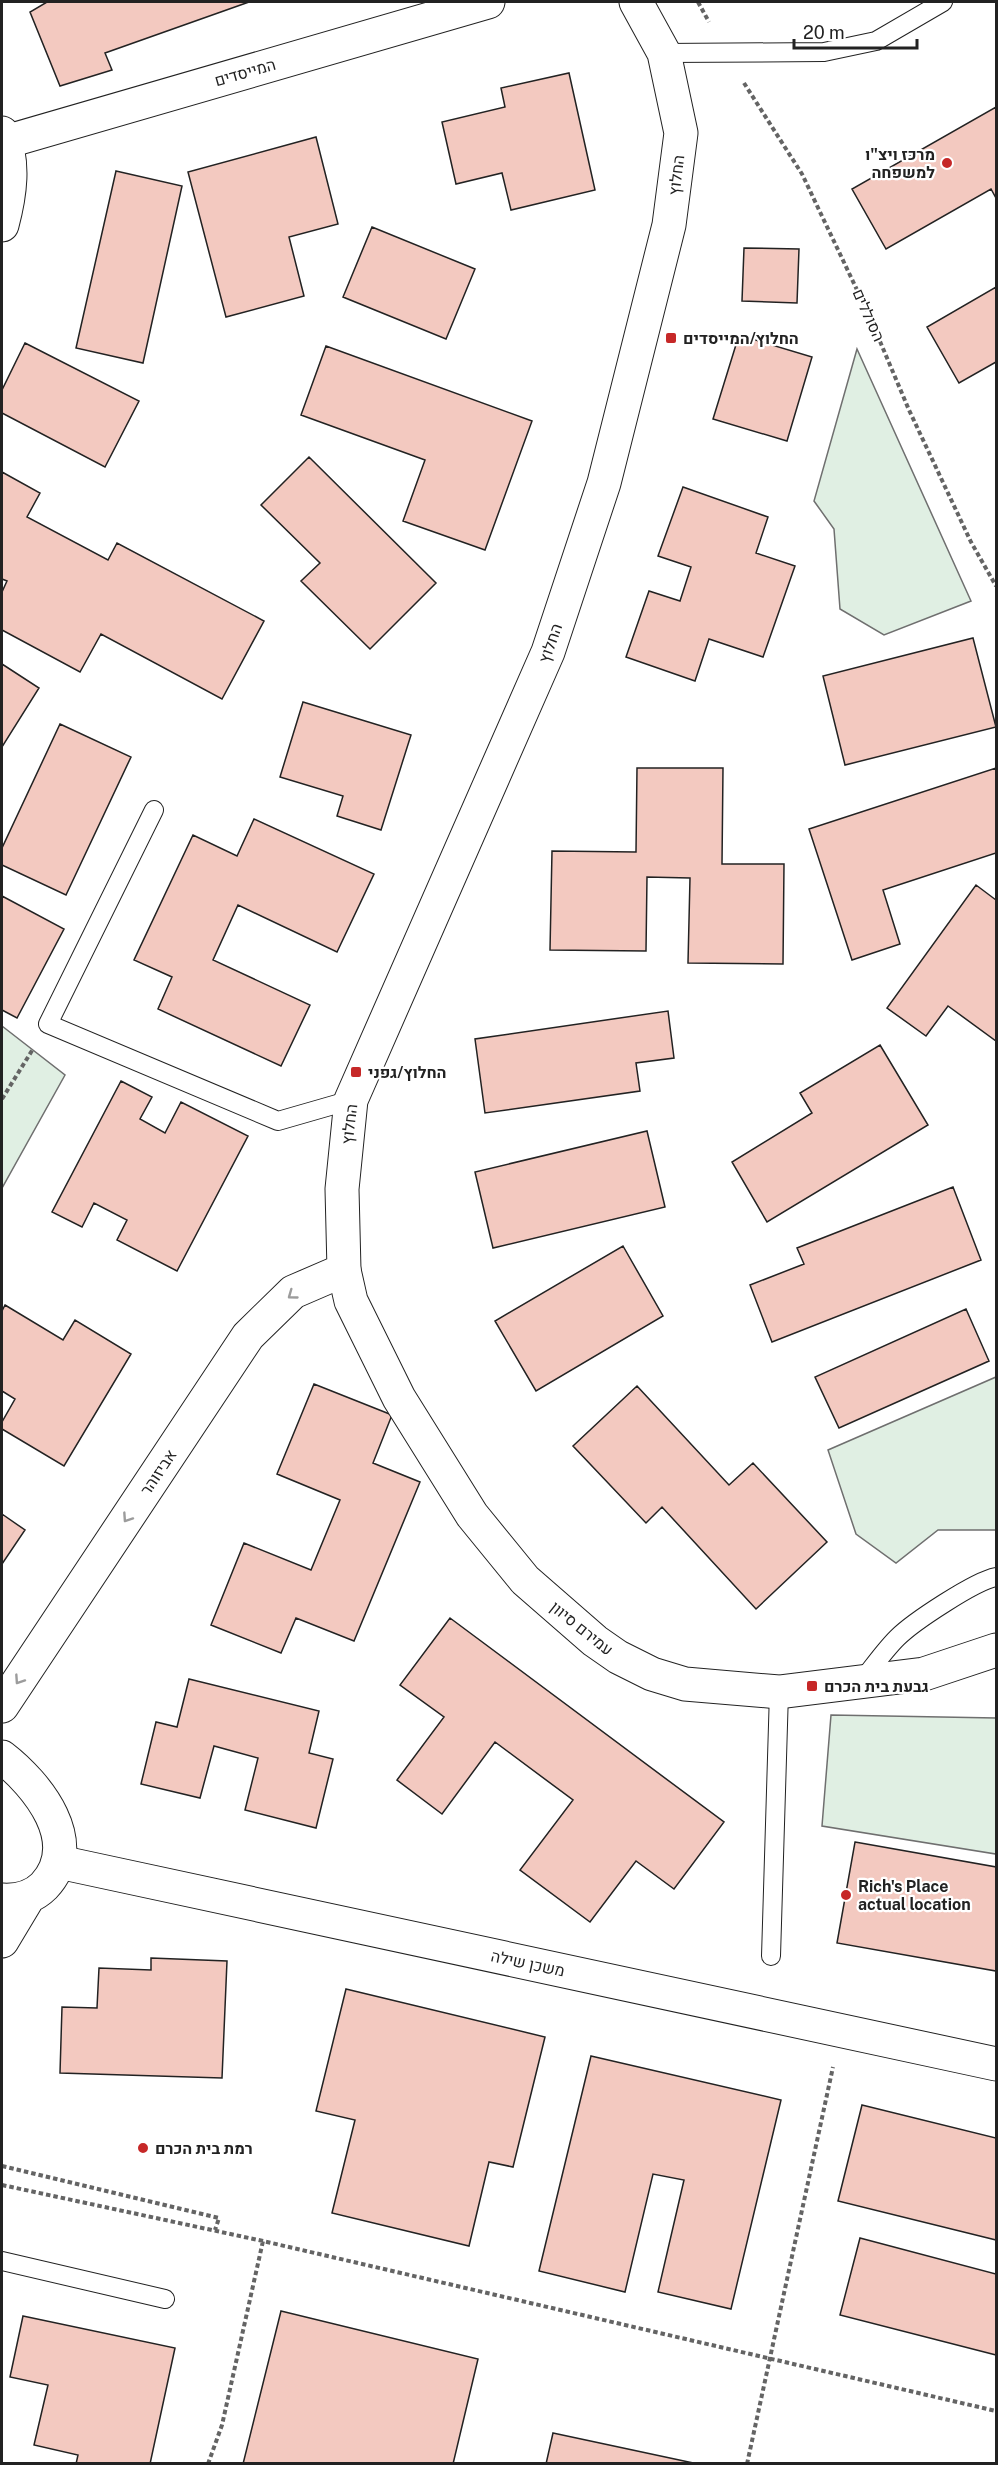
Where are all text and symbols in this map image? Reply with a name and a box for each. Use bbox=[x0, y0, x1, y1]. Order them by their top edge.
scale bar bbox=[794, 12, 917, 50]
text: 20 m bbox=[803, 22, 845, 43]
street label: המייסדים bbox=[212, 55, 278, 90]
place label: מרכז ויצ"ו למשפחה bbox=[865, 145, 935, 182]
street label: החלוץ bbox=[665, 154, 688, 196]
marker: מרכז ויצ"ו למשפחה bbox=[940, 156, 954, 170]
street label: הסוללים bbox=[849, 286, 889, 345]
place label: החלוץ/המייסדים bbox=[683, 329, 799, 348]
marker: החלוץ/המייסדים bbox=[664, 331, 678, 345]
street label: החלוץ bbox=[535, 621, 566, 666]
place label: החלוץ/גפני bbox=[368, 1063, 446, 1082]
marker: החלוץ/גפני bbox=[349, 1065, 363, 1079]
street label: החלוץ bbox=[338, 1103, 361, 1145]
one-way arrow bbox=[287, 1288, 298, 1299]
street label: אביזוהר bbox=[136, 1446, 181, 1499]
one-way arrow bbox=[123, 1511, 134, 1522]
street label: עמירם סיוון bbox=[546, 1597, 617, 1659]
one-way arrow bbox=[15, 1674, 26, 1685]
place label: גבעת בית הכרם bbox=[824, 1677, 929, 1696]
marker: גבעת בית הכרם bbox=[805, 1679, 819, 1693]
place label: Rich's Place actual location bbox=[858, 1877, 971, 1914]
marker: Rich's Place actual location bbox=[839, 1888, 853, 1902]
street label: משכן שילה bbox=[489, 1946, 567, 1981]
place label: רמת בית הכרם bbox=[155, 2139, 253, 2158]
marker: רמת בית הכרם bbox=[136, 2141, 150, 2155]

